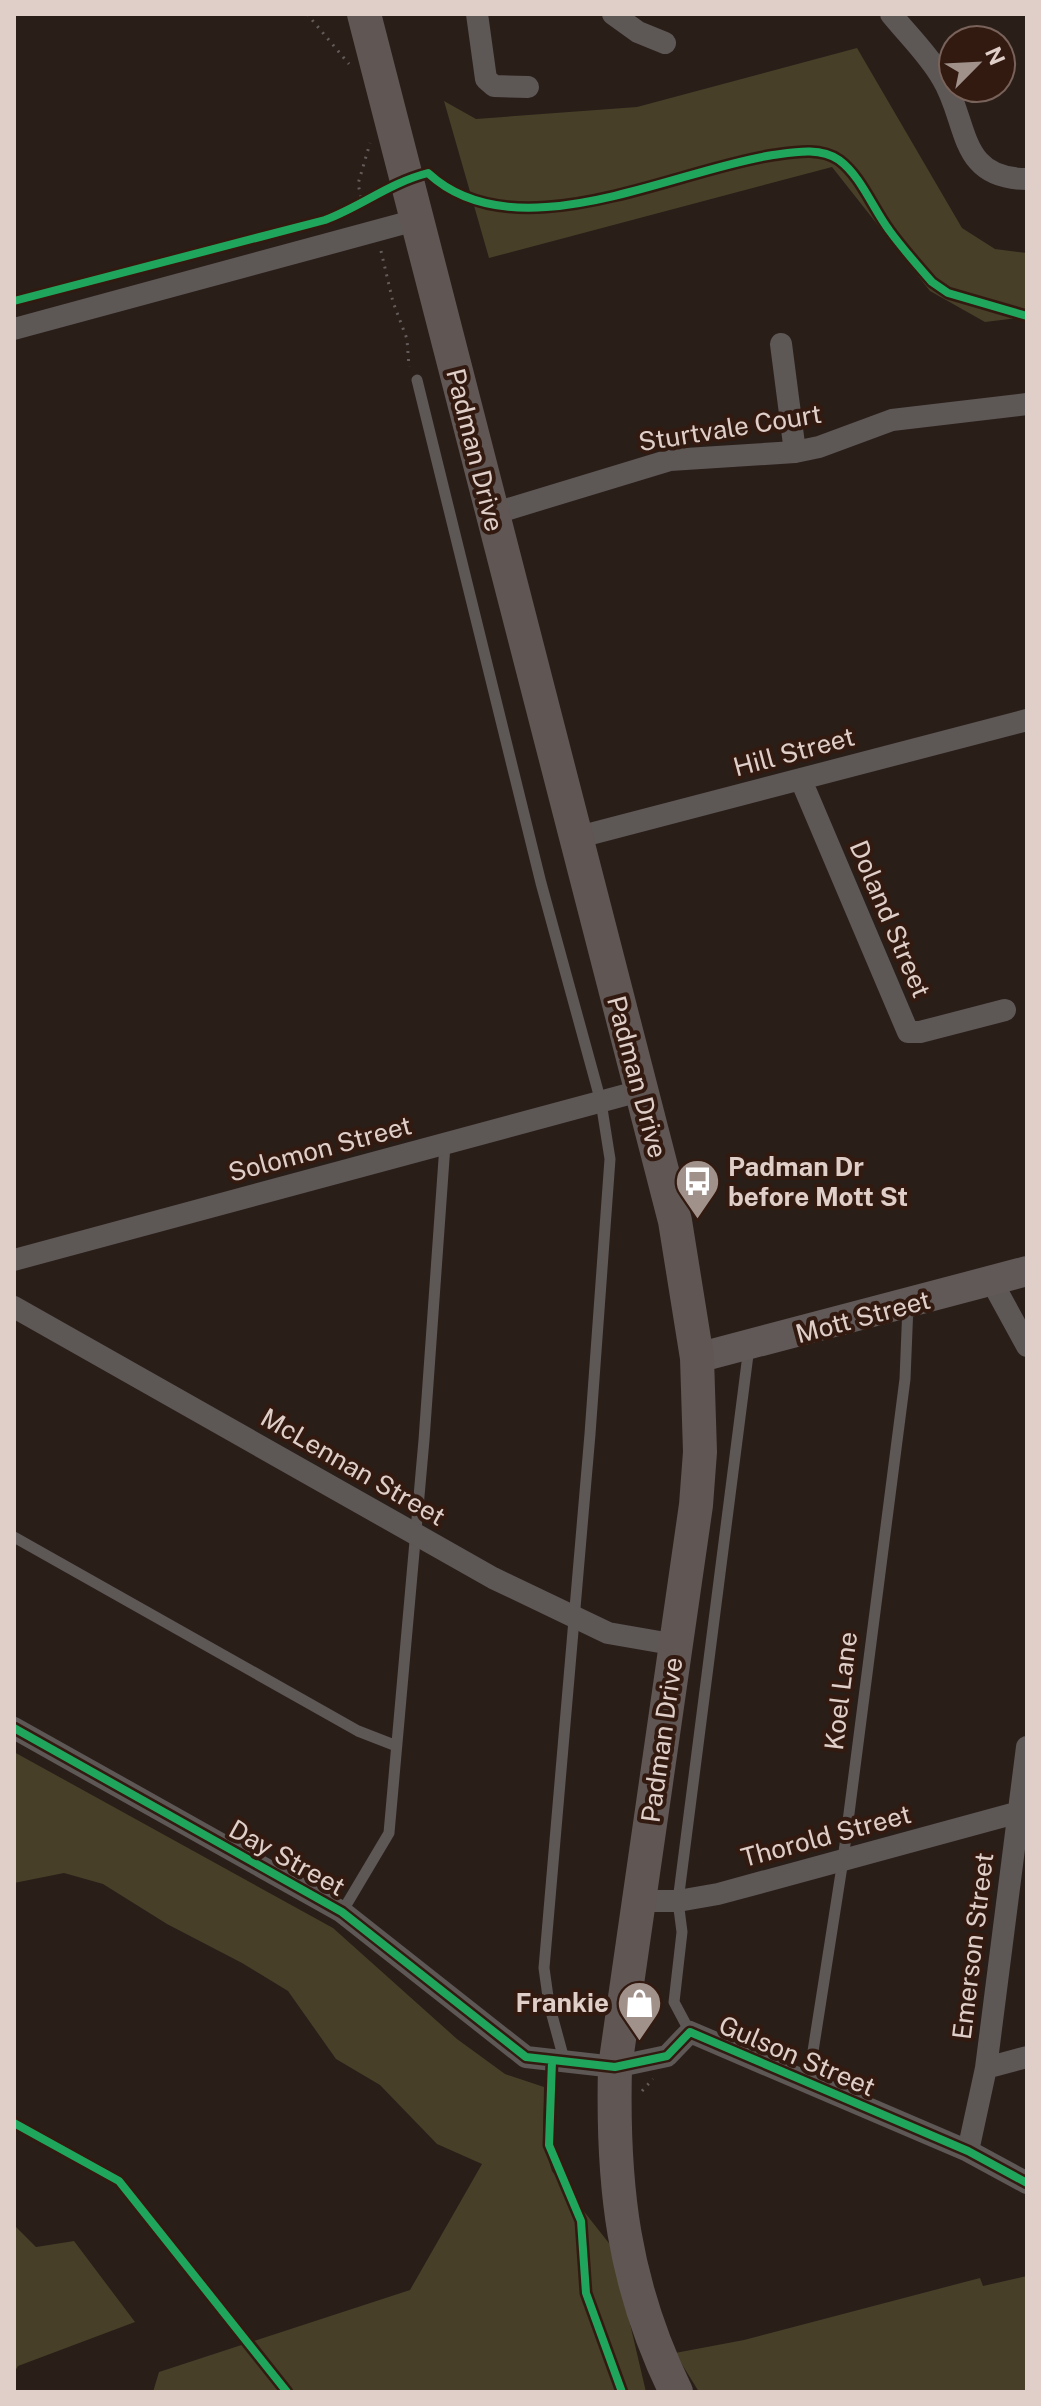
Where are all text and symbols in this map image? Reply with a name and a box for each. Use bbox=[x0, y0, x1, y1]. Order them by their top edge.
north arrow bbox=[937, 24, 1017, 104]
text: N bbox=[980, 43, 1011, 69]
street label: Padman Drive bbox=[440, 365, 511, 535]
street label: Sturtvale Court bbox=[636, 398, 824, 457]
street label: Hill Street bbox=[730, 720, 858, 783]
street label: Doland Street bbox=[843, 836, 937, 1002]
street label: Padman Drive bbox=[601, 992, 674, 1161]
street label: Solomon Street bbox=[225, 1109, 415, 1188]
place label: Padman Dr before Mott St bbox=[728, 1151, 908, 1212]
bus stop icon: Padman Dr before Mott St bbox=[673, 1158, 721, 1221]
street label: Mott Street bbox=[792, 1284, 934, 1349]
street label: McLennan Street bbox=[256, 1401, 451, 1532]
street label: Koel Lane bbox=[818, 1630, 863, 1752]
street label: Padman Drive bbox=[635, 1655, 688, 1825]
street label: Thorold Street bbox=[737, 1798, 914, 1873]
street label: Day Street bbox=[224, 1813, 351, 1902]
street label: Emerson Street bbox=[946, 1851, 999, 2041]
shop icon: Frankie bbox=[616, 1979, 664, 2042]
place label: Frankie bbox=[515, 1987, 609, 2018]
street label: Gulson Street bbox=[714, 2009, 880, 2102]

